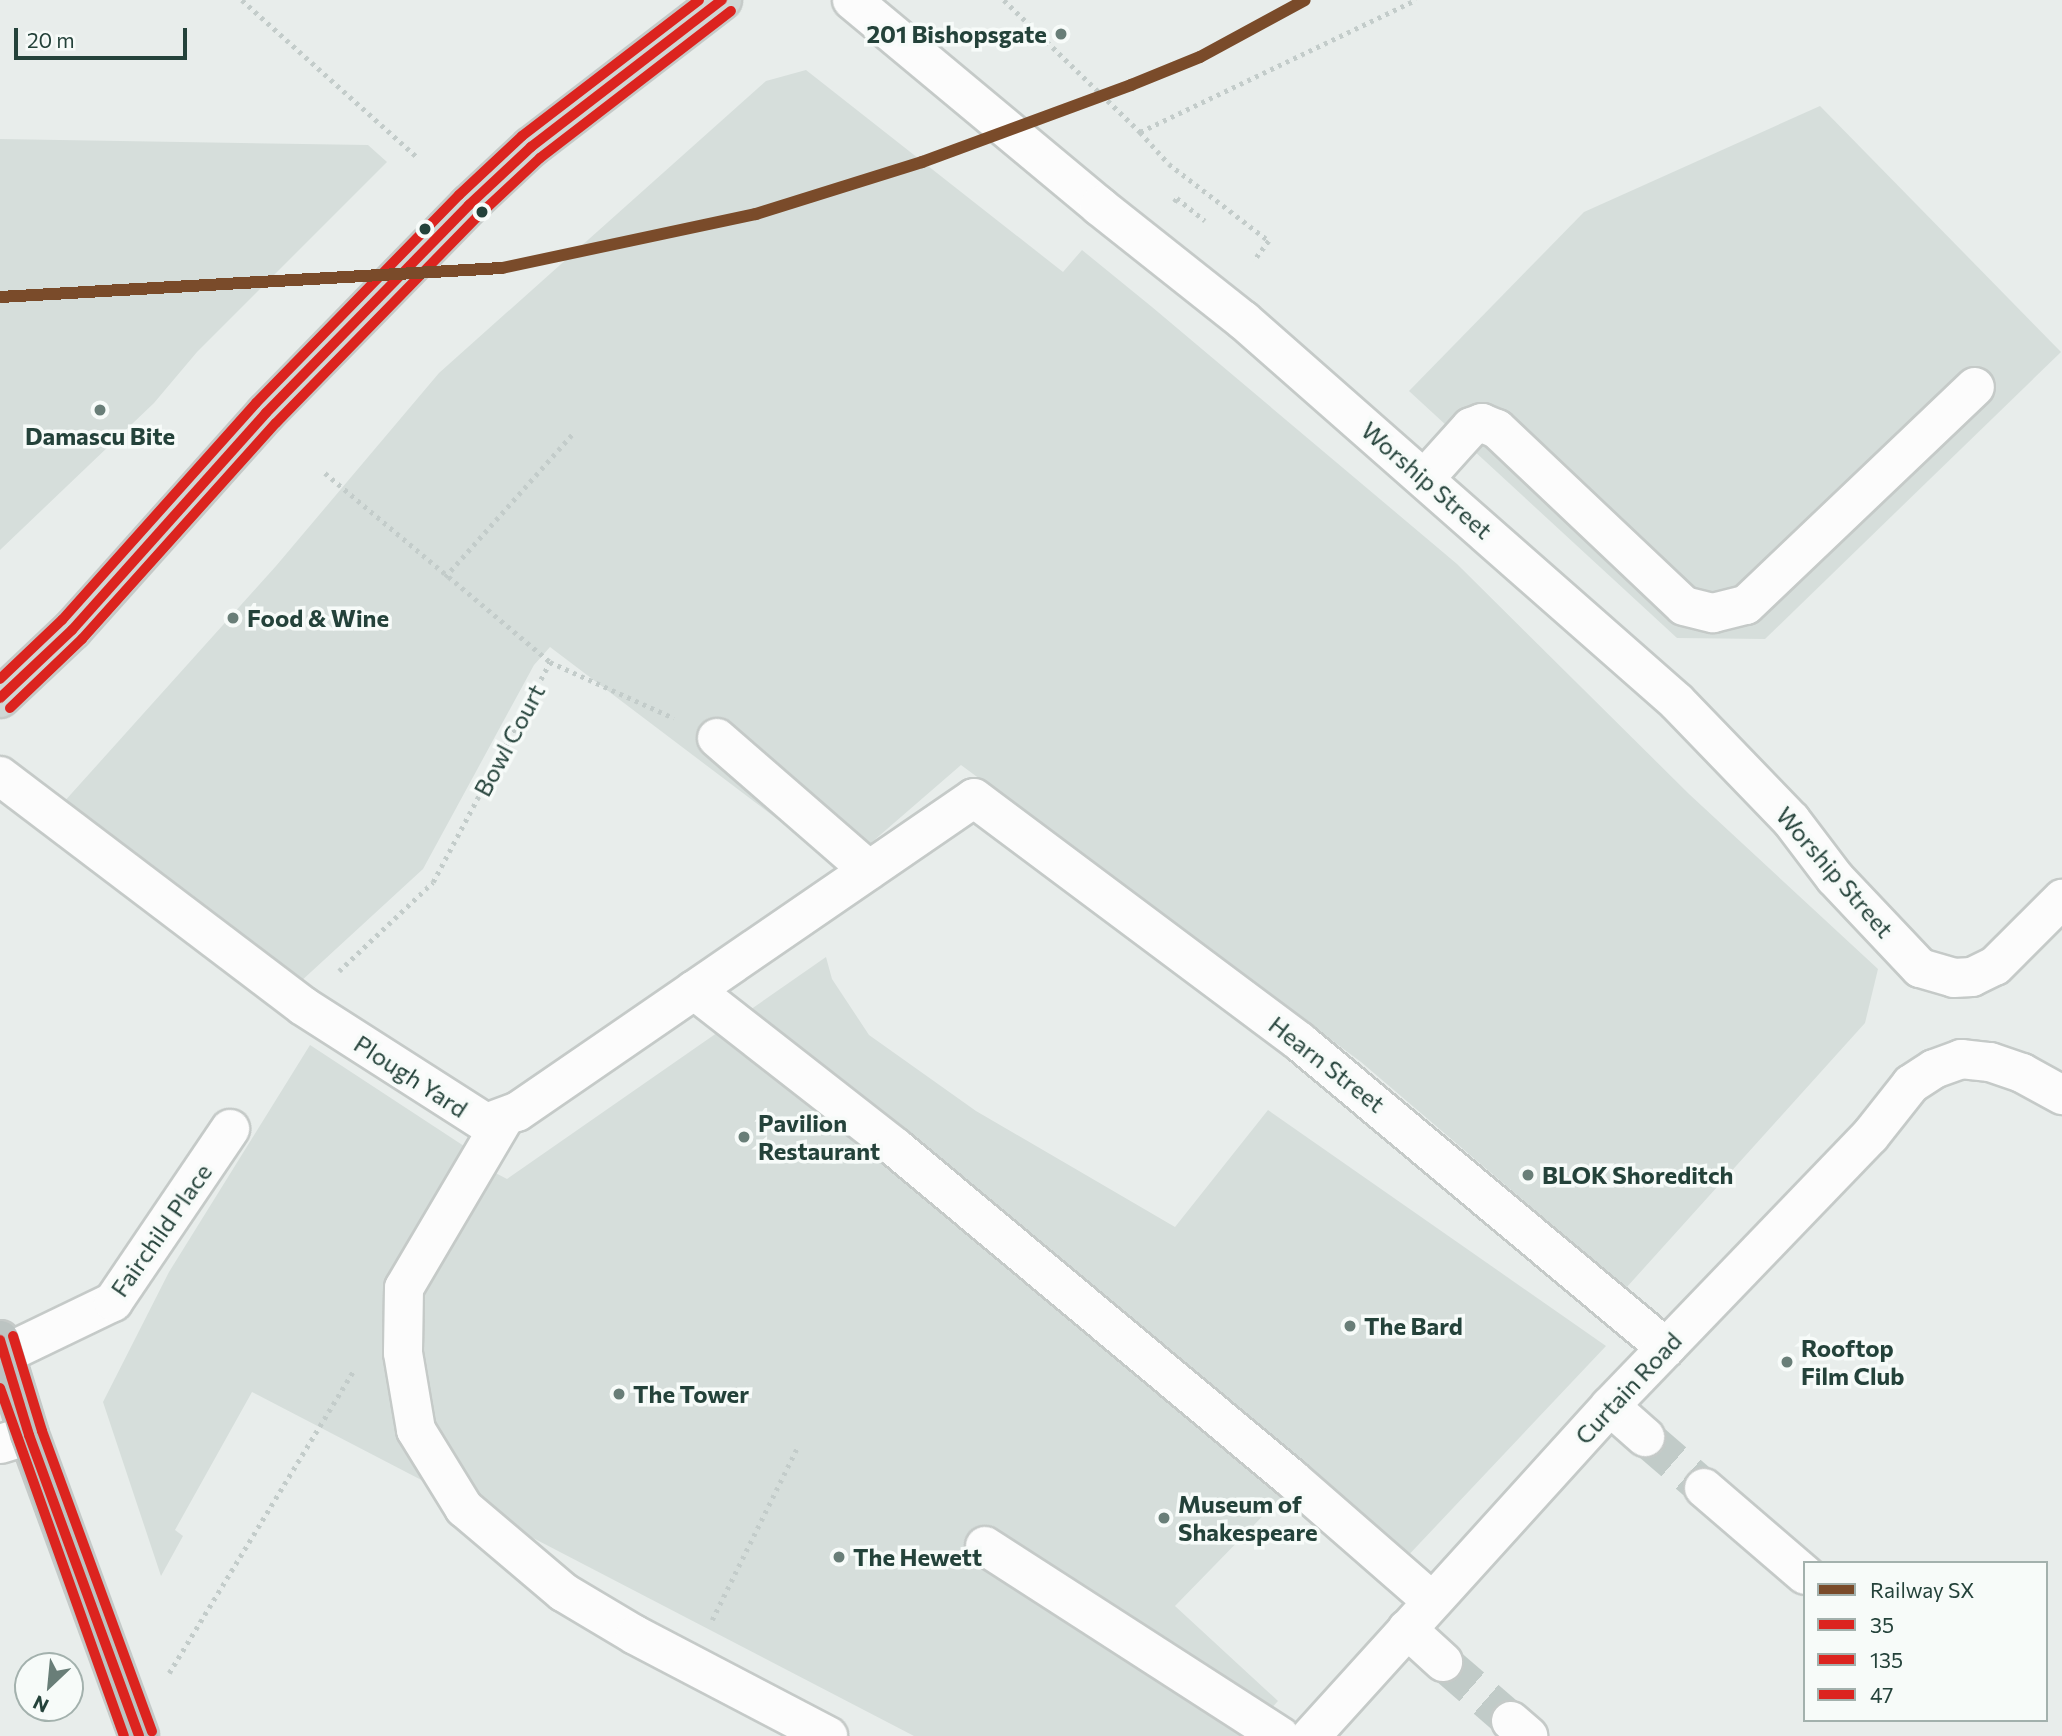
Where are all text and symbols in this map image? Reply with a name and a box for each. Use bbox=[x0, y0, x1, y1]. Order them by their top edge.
scale bar bbox=[18, 14, 191, 58]
place label: 201 Bishopsgate bbox=[867, 20, 1047, 48]
marker: 201 Bishopsgate bbox=[1053, 26, 1069, 42]
text: 20 m bbox=[27, 27, 75, 52]
unlabelled marker bbox=[475, 205, 489, 219]
unlabelled marker bbox=[418, 222, 432, 236]
marker: Damascu Bite bbox=[92, 402, 108, 418]
street label: Worship Street bbox=[1356, 415, 1498, 545]
place label: Damascu Bite bbox=[25, 422, 175, 450]
place label: Food & Wine bbox=[247, 604, 389, 632]
marker: Food & Wine bbox=[225, 610, 241, 626]
street label: Bowl Court bbox=[467, 679, 551, 801]
street label: Worship Street bbox=[1770, 801, 1900, 943]
street label: Hearn Street bbox=[1263, 1010, 1391, 1118]
street label: Plough Yard bbox=[349, 1029, 473, 1123]
place label: Pavilion Restaurant bbox=[758, 1109, 880, 1165]
marker: Pavilion Restaurant bbox=[736, 1129, 752, 1145]
street label: Fairchild Place bbox=[105, 1158, 217, 1302]
place label: BLOK Shoreditch bbox=[1542, 1161, 1733, 1189]
marker: BLOK Shoreditch bbox=[1520, 1167, 1536, 1183]
place label: The Bard bbox=[1364, 1312, 1463, 1340]
marker: The Bard bbox=[1342, 1318, 1358, 1334]
street label: Curtain Road bbox=[1569, 1326, 1687, 1450]
place label: Rooftop Film Club bbox=[1801, 1334, 1904, 1390]
marker: Rooftop Film Club bbox=[1779, 1354, 1795, 1370]
place label: The Tower bbox=[633, 1380, 749, 1408]
marker: The Tower bbox=[611, 1386, 627, 1402]
place label: Museum of Shakespeare bbox=[1178, 1490, 1318, 1546]
marker: Museum of Shakespeare bbox=[1156, 1510, 1172, 1526]
place label: The Hewett bbox=[853, 1543, 982, 1571]
marker: The Hewett bbox=[831, 1549, 847, 1565]
legend bbox=[1803, 1561, 2048, 1722]
text: Railway SX bbox=[1870, 1577, 1975, 1602]
text: 35 bbox=[1870, 1612, 1894, 1637]
text: 135 bbox=[1870, 1647, 1903, 1672]
north arrow bbox=[14, 1652, 84, 1722]
text: 47 bbox=[1870, 1682, 1893, 1707]
text: N bbox=[29, 1691, 52, 1718]

